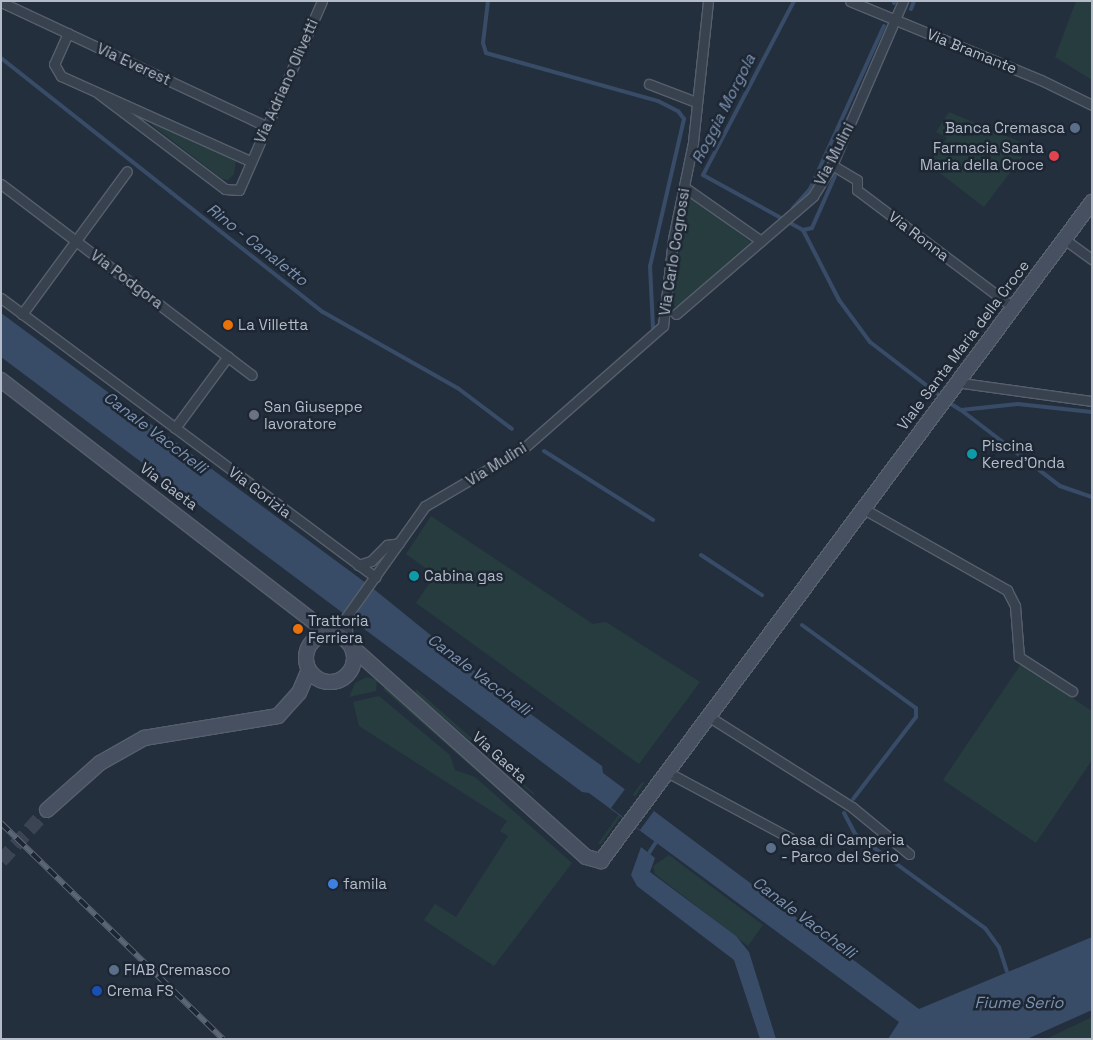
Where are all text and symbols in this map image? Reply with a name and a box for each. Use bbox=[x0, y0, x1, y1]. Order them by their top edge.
street label: Via Adriano Olivetti bbox=[250, 16, 322, 146]
street label: Via Bramante bbox=[924, 25, 1020, 77]
street label: Via Everest bbox=[94, 39, 174, 89]
water label: Roggia Morgola bbox=[688, 51, 760, 167]
place label: Banca Cremasca bbox=[945, 119, 1065, 137]
street label: Via Mulini bbox=[811, 120, 857, 188]
marker: Banca Cremasca bbox=[1069, 122, 1081, 134]
place label: Farmacia Santa Maria della Croce bbox=[920, 138, 1044, 173]
marker: Farmacia Santa Maria della Croce bbox=[1048, 150, 1060, 162]
street label: Via Carlo Cogrossi bbox=[655, 187, 693, 317]
water label: Rino - Canaletto bbox=[202, 199, 312, 291]
street label: Via Ronna bbox=[885, 207, 953, 265]
street label: Via Podgora bbox=[87, 246, 167, 312]
street label: Viale Santa Maria della Croce bbox=[893, 257, 1033, 433]
place label: La Villetta bbox=[238, 316, 308, 334]
marker: La Villetta bbox=[222, 319, 234, 331]
water label: Canale Vacchelli bbox=[100, 388, 210, 478]
place label: San Giuseppe lavoratore bbox=[264, 397, 363, 432]
marker: San Giuseppe lavoratore bbox=[248, 409, 260, 421]
place label: Piscina Kered'Onda bbox=[982, 436, 1065, 471]
street label: Via Mulini bbox=[462, 438, 530, 490]
marker: Piscina Kered'Onda bbox=[966, 448, 978, 460]
street label: Via Gaeta bbox=[136, 458, 202, 514]
street label: Via Gorizia bbox=[225, 463, 295, 521]
place label: Cabina gas bbox=[424, 567, 503, 585]
marker: Cabina gas bbox=[408, 570, 420, 582]
place label: Trattoria Ferriera bbox=[308, 611, 369, 646]
marker: Trattoria Ferriera bbox=[292, 623, 304, 635]
water label: Canale Vacchelli bbox=[424, 630, 534, 720]
street label: Via Gaeta bbox=[469, 728, 531, 786]
place label: Casa di Camperia - Parco del Serio bbox=[781, 830, 904, 865]
marker: Casa di Camperia - Parco del Serio bbox=[765, 842, 777, 854]
water label: Canale Vacchelli bbox=[749, 873, 859, 963]
place label: famila bbox=[343, 875, 387, 893]
marker: famila bbox=[327, 878, 339, 890]
place label: FIAB Cremasco bbox=[124, 961, 230, 979]
marker: FIAB Cremasco bbox=[108, 964, 120, 976]
place label: Crema FS bbox=[107, 982, 174, 1000]
marker: Crema FS bbox=[91, 985, 103, 997]
water label: Fiume Serio bbox=[975, 993, 1063, 1013]

